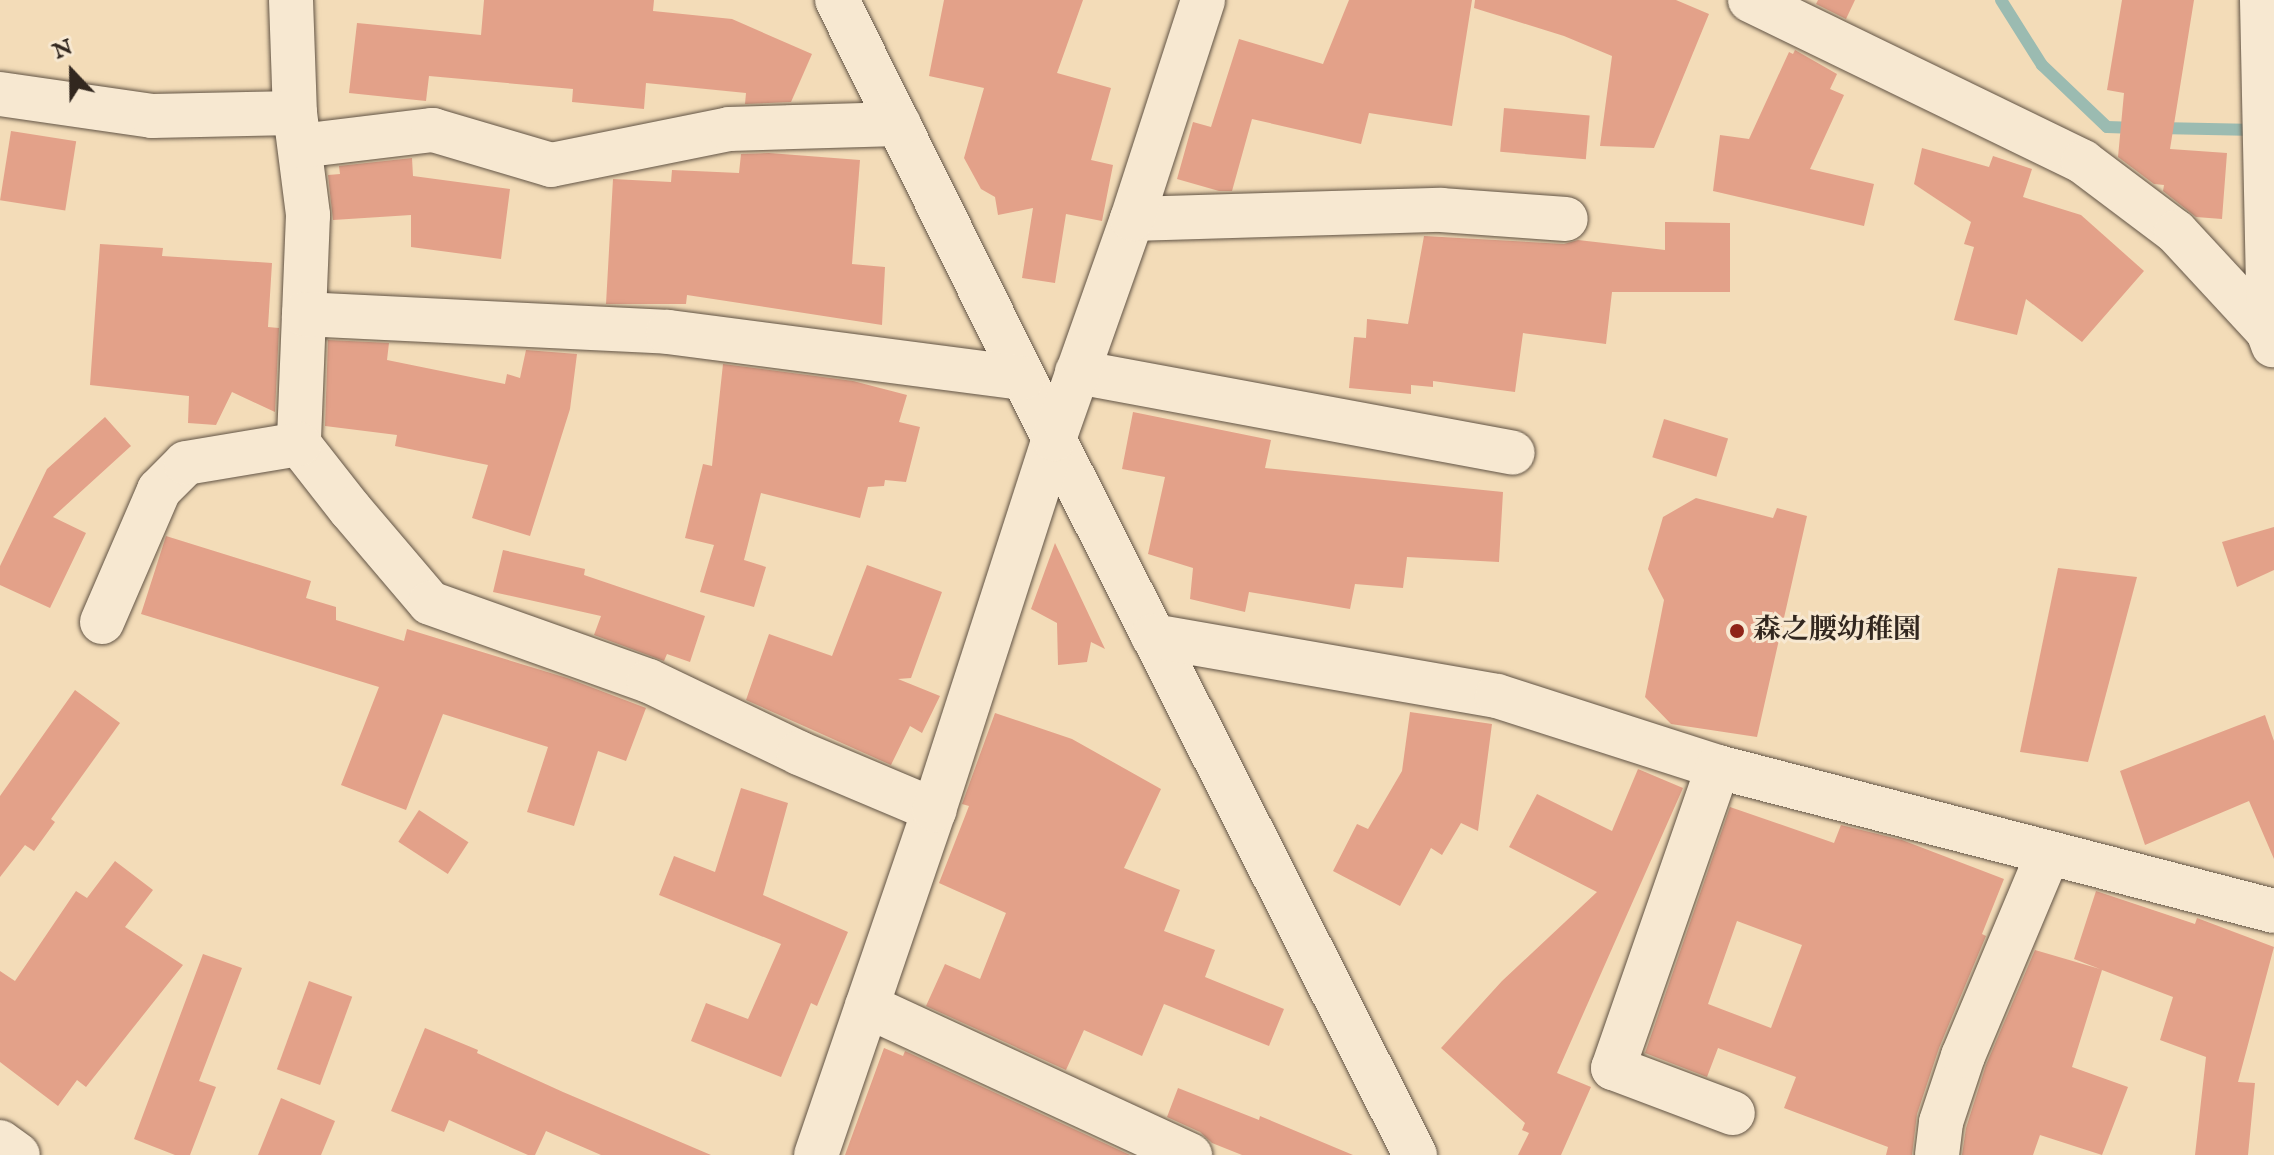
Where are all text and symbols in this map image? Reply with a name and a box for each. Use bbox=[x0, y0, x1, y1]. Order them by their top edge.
north arrow bbox=[32, 32, 112, 112]
text: N bbox=[49, 33, 77, 66]
place label: 森之腰幼稚園 bbox=[1753, 614, 1921, 648]
marker: 森之腰幼稚園 bbox=[1728, 622, 1746, 640]

